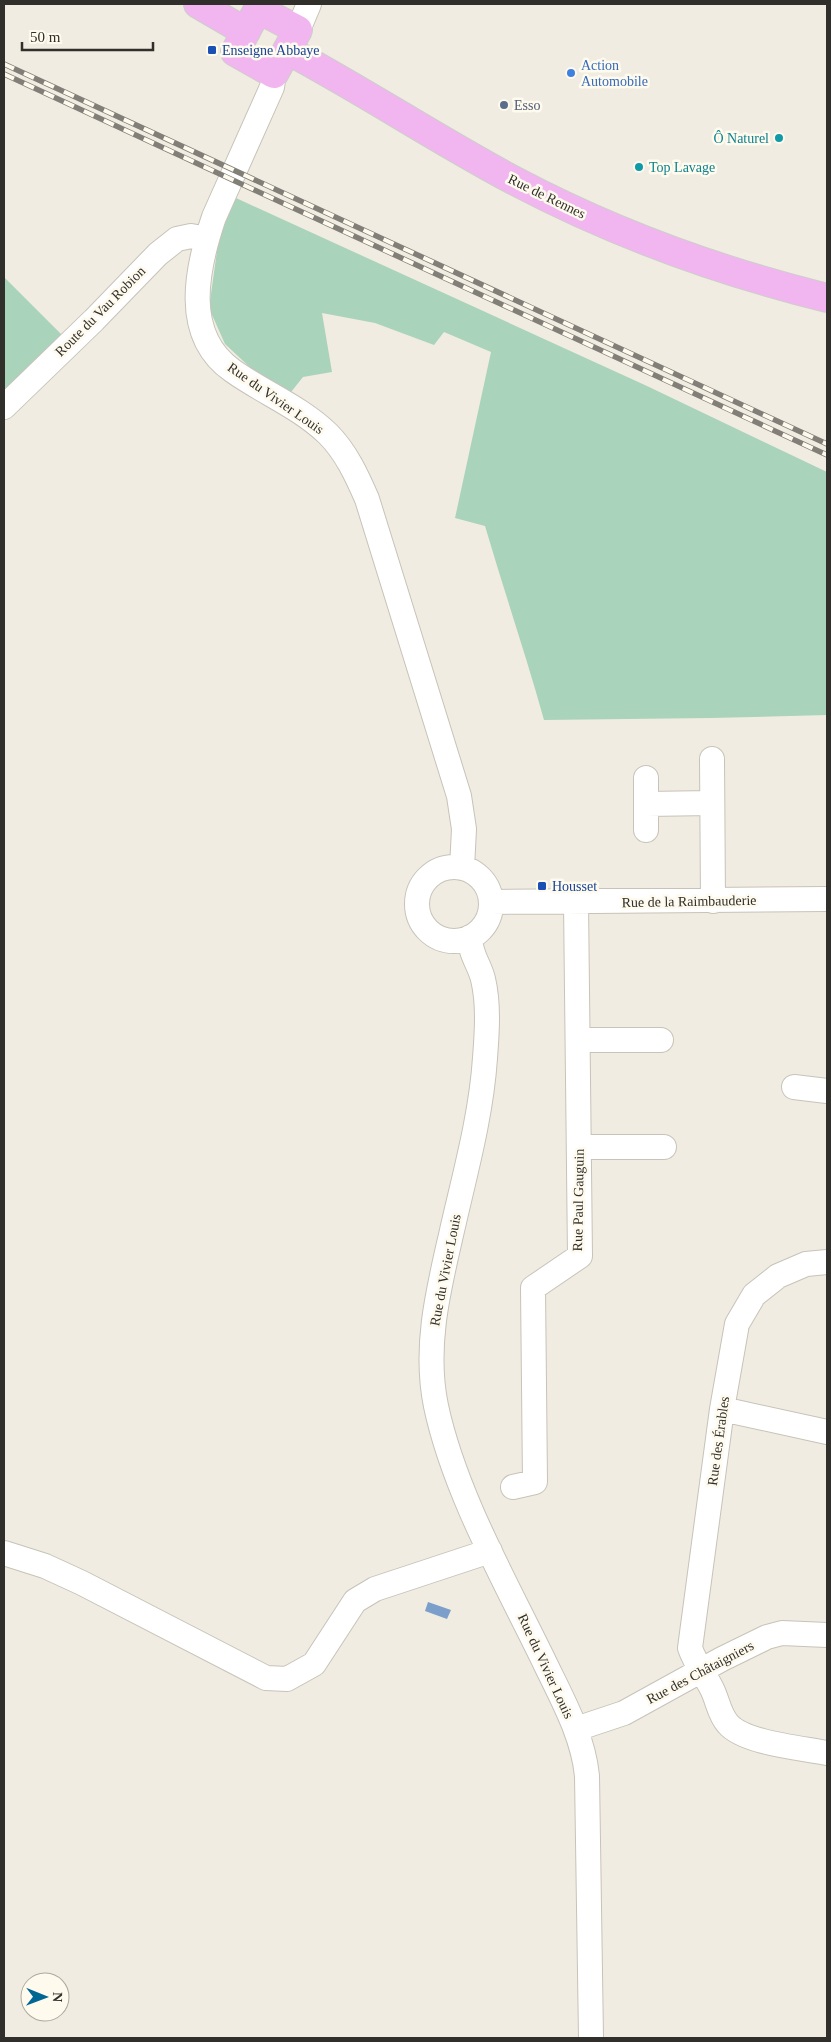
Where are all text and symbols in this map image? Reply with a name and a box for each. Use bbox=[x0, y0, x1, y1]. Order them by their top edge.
scale bar bbox=[22, 20, 154, 52]
text: 50 m bbox=[30, 29, 61, 45]
place label: Enseigne Abbaye bbox=[222, 43, 320, 58]
marker: Enseigne Abbaye bbox=[206, 44, 218, 56]
place label: Action Automobile bbox=[581, 58, 648, 89]
marker: Action Automobile bbox=[565, 67, 577, 79]
place label: Esso bbox=[514, 98, 540, 113]
marker: Esso bbox=[498, 99, 510, 111]
place label: Ô Naturel bbox=[713, 130, 769, 146]
marker: Ô Naturel bbox=[773, 132, 785, 144]
place label: Top Lavage bbox=[649, 160, 715, 175]
marker: Top Lavage bbox=[633, 161, 645, 173]
street label: Rue de Rennes bbox=[506, 171, 588, 222]
street label: Route du Vau Robion bbox=[52, 263, 148, 359]
street label: Rue du Vivier Louis bbox=[225, 360, 327, 437]
place label: Housset bbox=[552, 879, 597, 894]
marker: Housset bbox=[536, 880, 548, 892]
street label: Rue de la Raimbauderie bbox=[621, 893, 757, 910]
street label: Rue Paul Gauguin bbox=[570, 1149, 587, 1251]
street label: Rue du Vivier Louis bbox=[427, 1213, 464, 1327]
street label: Rue des Érables bbox=[704, 1395, 732, 1487]
street label: Rue du Vivier Louis bbox=[515, 1612, 576, 1721]
street label: Rue des Châtaigniers bbox=[644, 1638, 756, 1707]
north arrow bbox=[20, 1972, 70, 2022]
text: N bbox=[50, 1992, 65, 2002]

